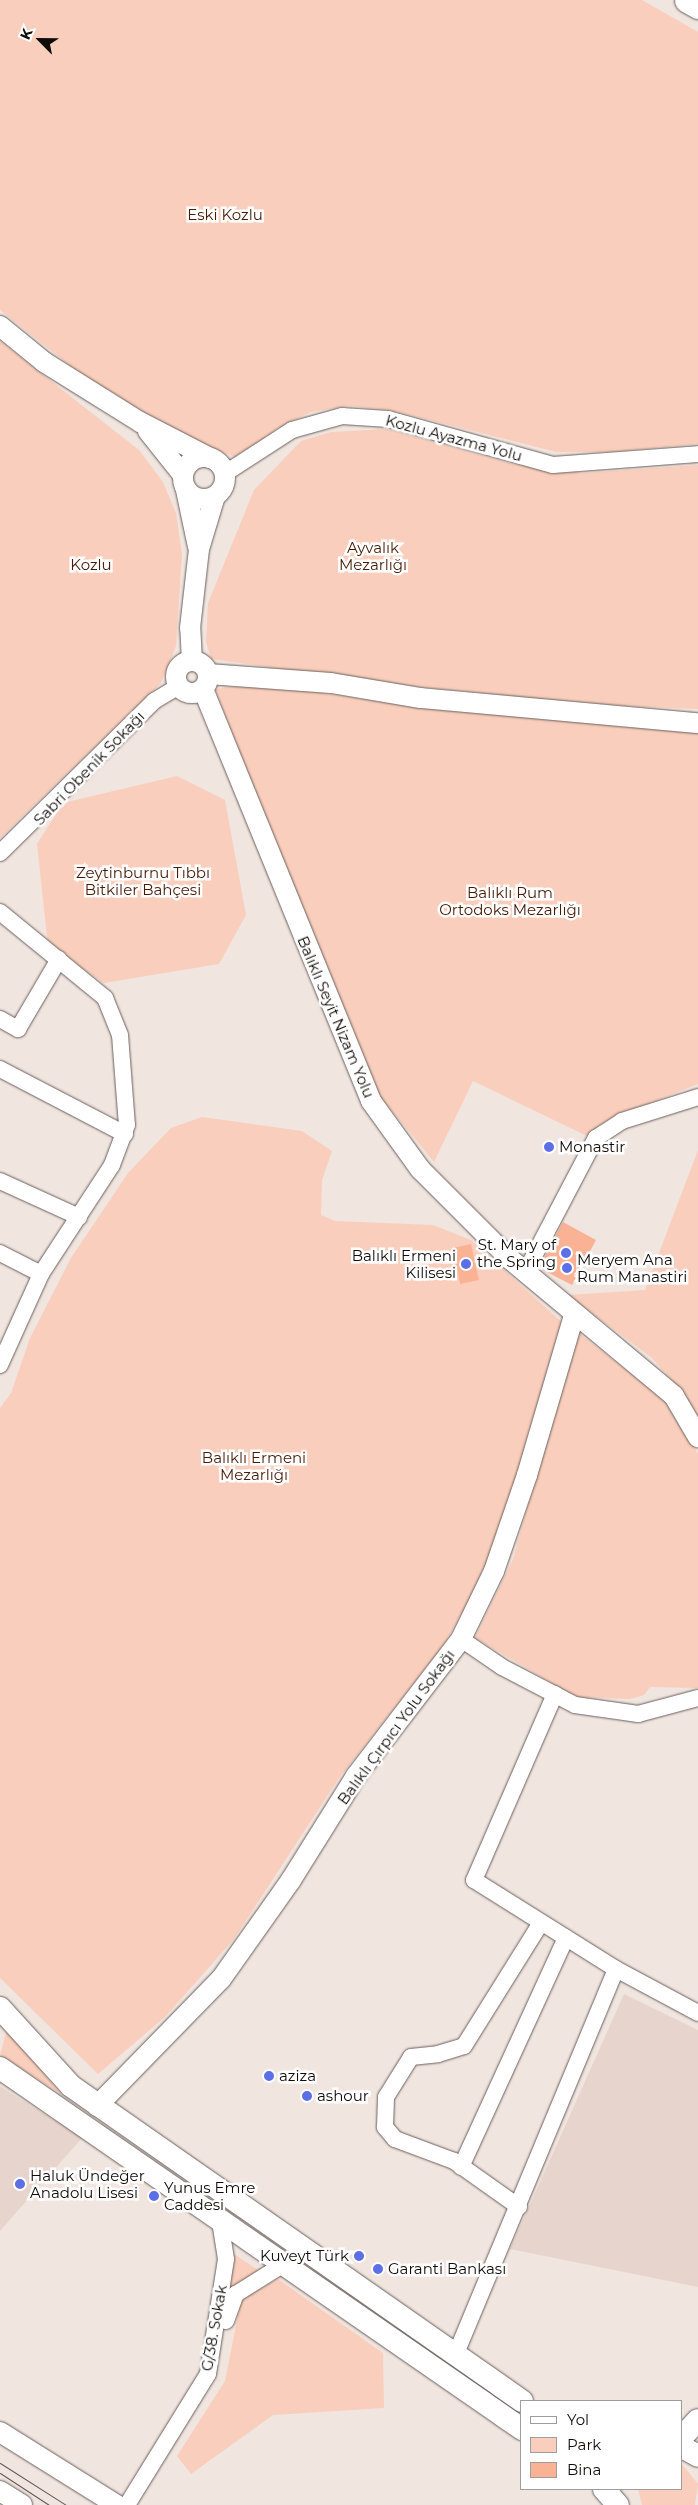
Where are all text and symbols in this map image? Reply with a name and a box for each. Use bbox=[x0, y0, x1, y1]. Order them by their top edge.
north arrow bbox=[15, 15, 65, 65]
text: K bbox=[16, 26, 37, 42]
park label: Eski Kozlu bbox=[187, 206, 263, 224]
street label: Kozlu Ayazma Yolu bbox=[384, 411, 524, 465]
park label: Ayvalık Mezarlığı bbox=[339, 538, 407, 573]
park label: Kozlu bbox=[70, 556, 112, 574]
street label: Sabri Obenik Sokağı bbox=[30, 707, 148, 829]
park label: Zeytinburnu Tıbbı Bitkiler Bahçesi bbox=[76, 863, 210, 898]
park label: Balıklı Rum Ortodoks Mezarlığı bbox=[439, 883, 581, 918]
street label: Balıklı Seyit Nizam Yolu bbox=[294, 933, 378, 1101]
place label: Monastir bbox=[559, 1138, 625, 1156]
marker: Monastir bbox=[543, 1141, 555, 1153]
place label: St. Mary of the Spring bbox=[477, 1235, 556, 1270]
place label: Balıklı Ermeni Kilisesi bbox=[352, 1246, 456, 1281]
marker: St. Mary of the Spring bbox=[560, 1247, 572, 1259]
place label: Meryem Ana Rum Manastiri bbox=[577, 1250, 687, 1285]
marker: Balıklı Ermeni Kilisesi bbox=[460, 1258, 472, 1270]
marker: Meryem Ana Rum Manastiri bbox=[561, 1262, 573, 1274]
park label: Balıklı Ermeni Mezarlığı bbox=[202, 1448, 306, 1483]
street label: Balıklı Çırpıcı Yolu Sokağı bbox=[334, 1646, 458, 1808]
place label: aziza bbox=[279, 2067, 316, 2085]
marker: aziza bbox=[263, 2070, 275, 2082]
place label: ashour bbox=[317, 2087, 369, 2105]
marker: ashour bbox=[301, 2090, 313, 2102]
place label: Haluk Ündeğer Anadolu Lisesi bbox=[30, 2166, 145, 2201]
marker: Haluk Ündeğer Anadolu Lisesi bbox=[14, 2178, 26, 2190]
place label: Yunus Emre Caddesi bbox=[164, 2178, 255, 2213]
marker: Yunus Emre Caddesi bbox=[148, 2190, 160, 2202]
place label: Kuveyt Türk bbox=[260, 2247, 349, 2265]
marker: Kuveyt Türk bbox=[353, 2250, 365, 2262]
place label: Garanti Bankası bbox=[388, 2260, 506, 2278]
marker: Garanti Bankası bbox=[372, 2263, 384, 2275]
street label: G/38. Sokak bbox=[198, 2284, 230, 2372]
legend bbox=[520, 2400, 683, 2490]
text: Yol bbox=[567, 2410, 589, 2429]
text: Park bbox=[567, 2435, 601, 2454]
text: Bina bbox=[567, 2460, 601, 2479]

